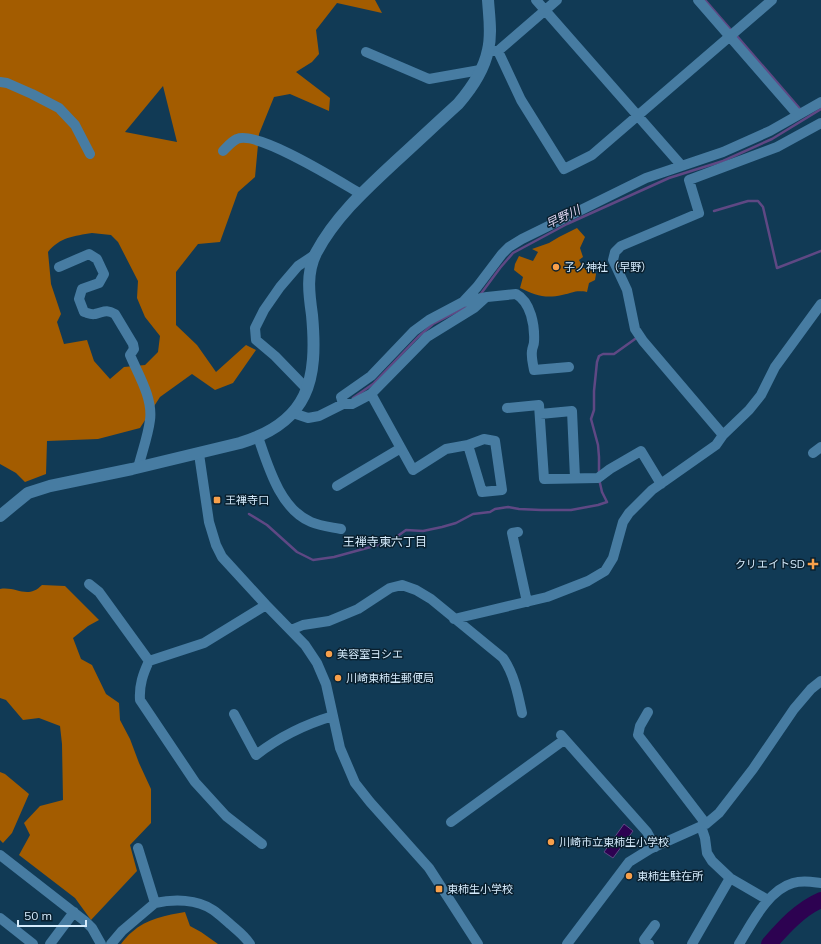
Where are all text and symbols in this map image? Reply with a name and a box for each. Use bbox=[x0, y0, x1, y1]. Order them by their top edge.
water label: 早野川 bbox=[543, 201, 584, 231]
place label: 子ノ神社（早野） bbox=[564, 260, 652, 274]
marker: 子ノ神社（早野） bbox=[551, 262, 561, 272]
place label: 王禅寺口 bbox=[225, 493, 269, 507]
marker: 王禅寺口 bbox=[212, 495, 222, 505]
district label: 王禅寺東六丁目 bbox=[343, 534, 427, 549]
place label: クリエイトSD bbox=[735, 557, 805, 571]
marker: クリエイトSD bbox=[808, 559, 818, 569]
place label: 美容室ヨシエ bbox=[337, 647, 403, 661]
marker: 美容室ヨシエ bbox=[324, 649, 334, 659]
place label: 川崎東柿生郵便局 bbox=[346, 671, 434, 685]
marker: 川崎東柿生郵便局 bbox=[333, 673, 343, 683]
place label: 川崎市立東柿生小学校 bbox=[559, 835, 669, 849]
marker: 川崎市立東柿生小学校 bbox=[546, 837, 556, 847]
place label: 東柿生駐在所 bbox=[637, 869, 704, 883]
marker: 東柿生駐在所 bbox=[624, 871, 634, 881]
place label: 東柿生小学校 bbox=[447, 882, 513, 896]
marker: 東柿生小学校 bbox=[434, 884, 444, 894]
scale bar bbox=[18, 902, 86, 928]
text: 50 m bbox=[24, 908, 52, 923]

